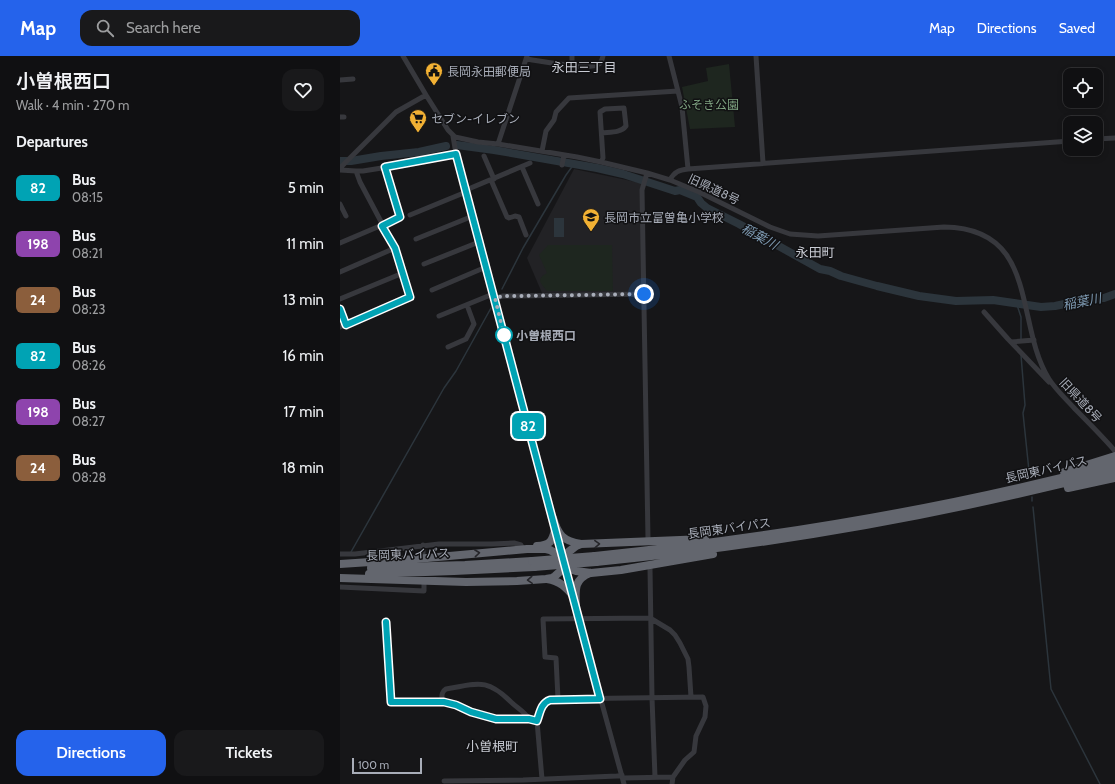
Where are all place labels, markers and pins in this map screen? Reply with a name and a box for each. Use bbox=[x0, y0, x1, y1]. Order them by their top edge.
public building icon: 長岡永田郵便局 bbox=[424, 61, 444, 86]
place label: 長岡永田郵便局 bbox=[447, 64, 531, 79]
supermarket icon: セブン-イレブン bbox=[408, 108, 428, 133]
place label: セブン-イレブン bbox=[431, 111, 520, 126]
school or university icon: 長岡市立富曽亀小学校 bbox=[581, 207, 601, 232]
place label: 長岡市立富曽亀小学校 bbox=[604, 210, 724, 225]
marker: 小曽根西口 bbox=[495, 326, 513, 344]
place label: 小曽根西口 bbox=[516, 328, 576, 343]

